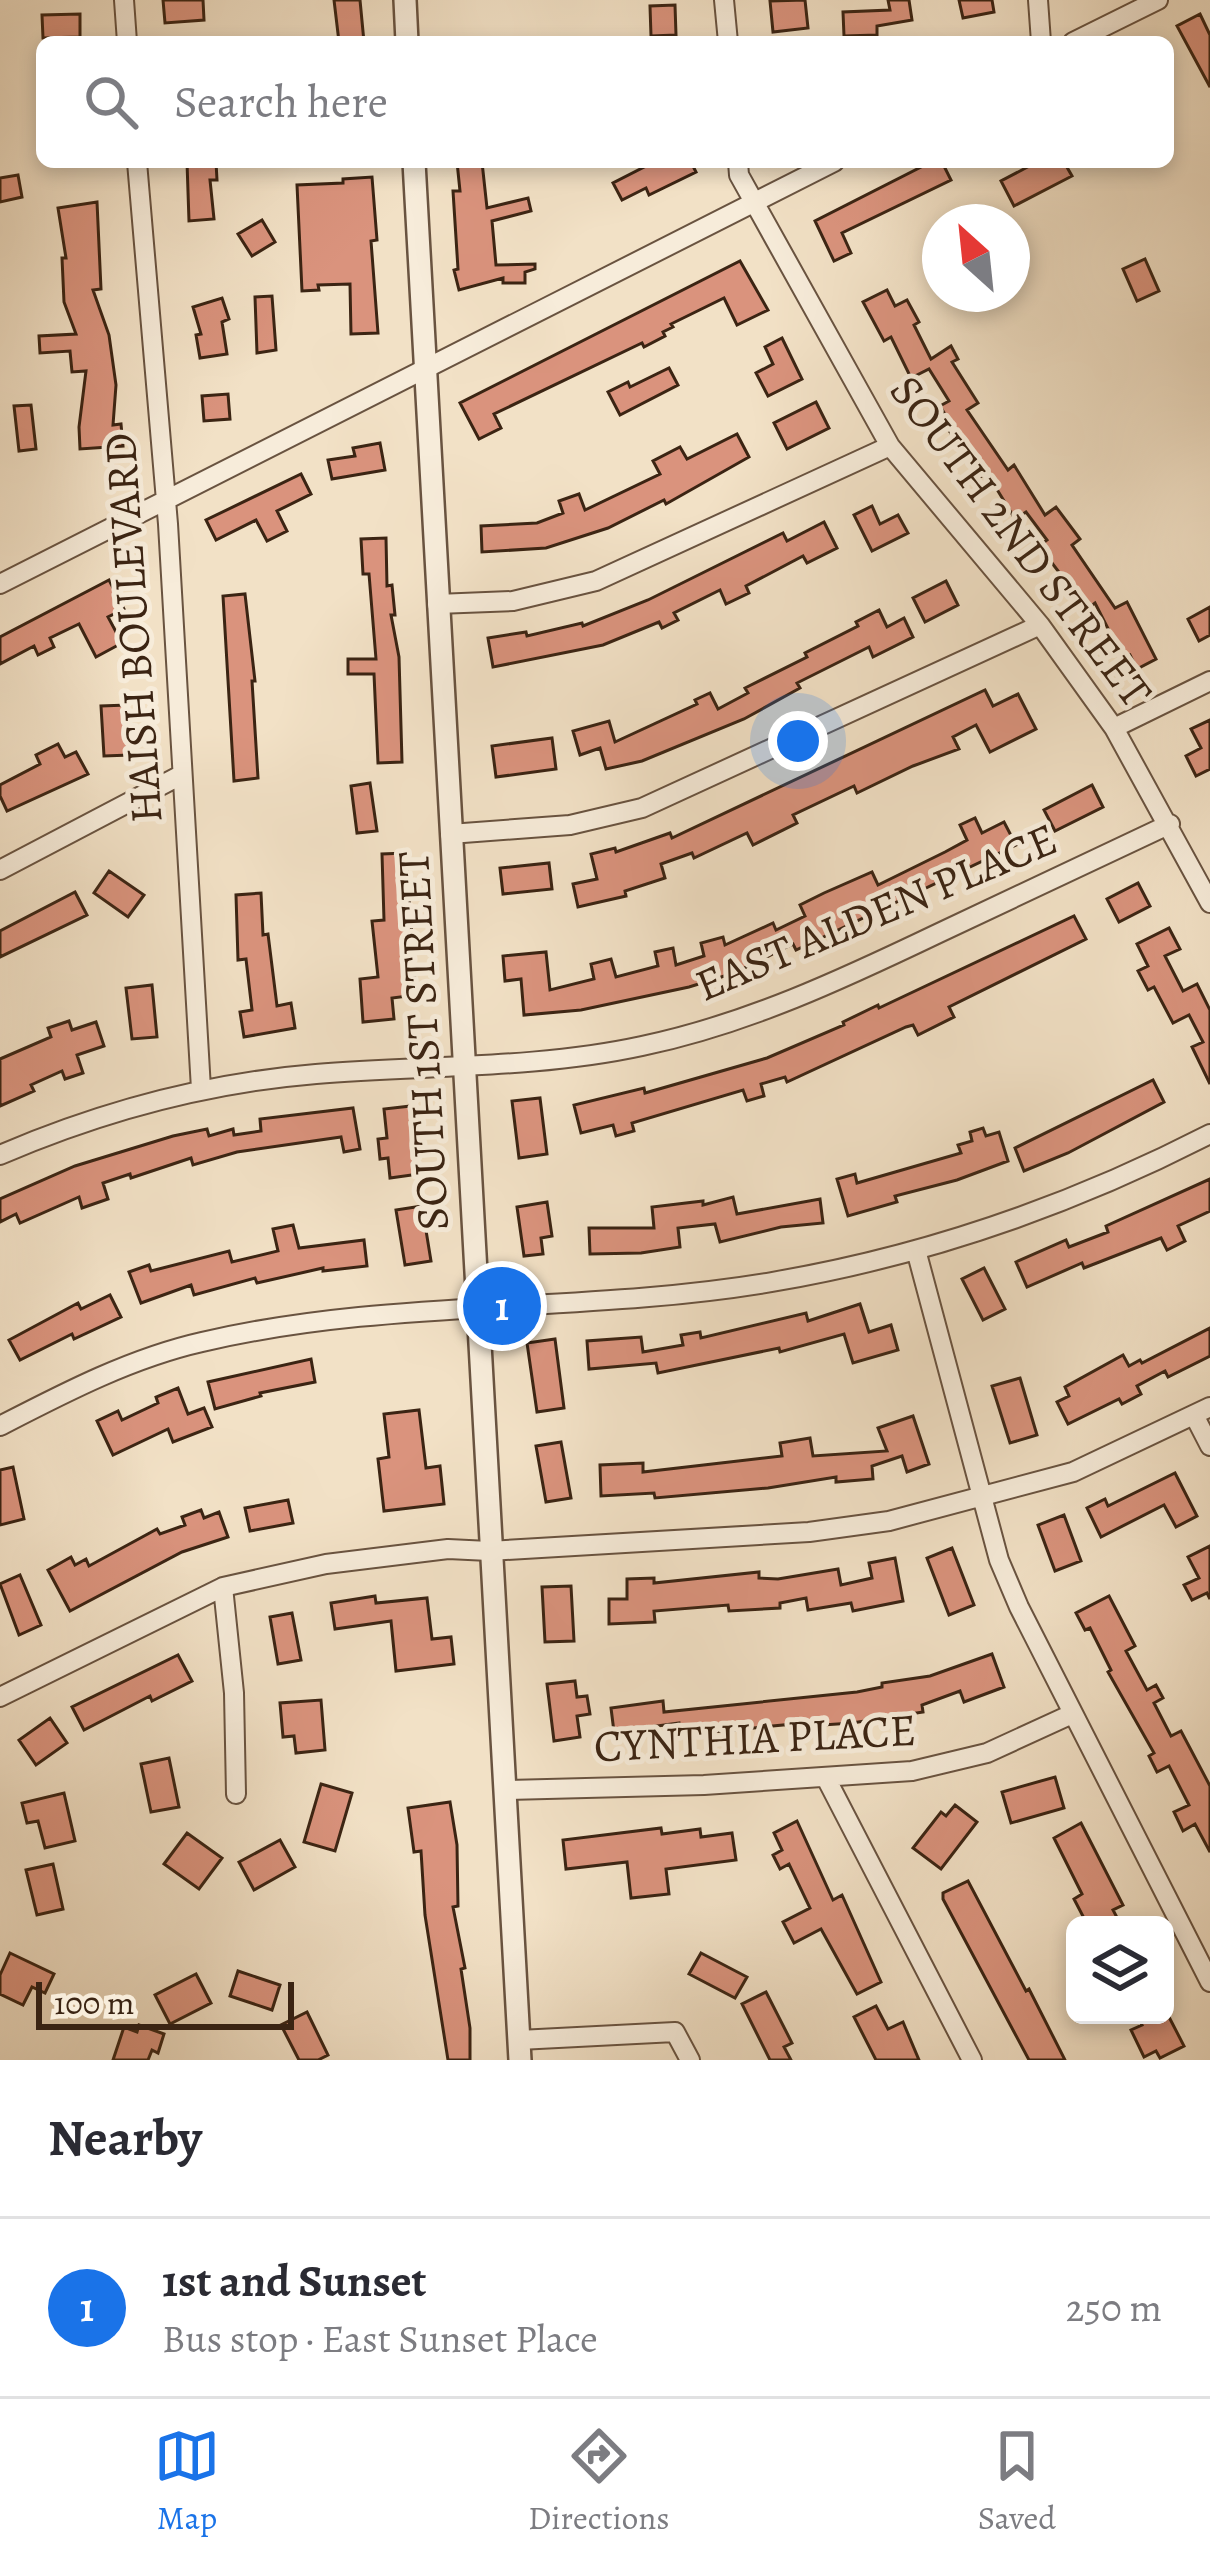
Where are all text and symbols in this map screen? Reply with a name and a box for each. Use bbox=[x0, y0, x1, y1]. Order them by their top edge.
search box bbox=[36, 36, 1174, 168]
icon: search bbox=[78, 69, 144, 135]
text: Search here bbox=[174, 71, 388, 133]
north arrow bbox=[922, 204, 1030, 312]
street label: SOUTH 2ND STREET bbox=[876, 362, 1167, 720]
street label: HAISH BOULEVARD bbox=[88, 431, 178, 825]
your location bbox=[768, 711, 828, 771]
street label: EAST ALDEN PLACE bbox=[686, 808, 1066, 1016]
street label: SOUTH 1ST STREET bbox=[382, 849, 464, 1232]
pin: 1 bbox=[463, 1261, 541, 1351]
street label: CYNTHIA PLACE bbox=[592, 1699, 918, 1777]
map controls bbox=[1066, 1916, 1174, 2024]
button: layers bbox=[1066, 1916, 1174, 2024]
scale bar bbox=[36, 1976, 294, 2029]
text: 100 m bbox=[54, 1980, 134, 2025]
text: Nearby bbox=[48, 2103, 202, 2173]
text: 1st and Sunset bbox=[162, 2250, 426, 2312]
text: 1 bbox=[80, 2281, 94, 2334]
text: 250 m bbox=[1066, 2281, 1162, 2334]
text: Bus stop · East Sunset Place bbox=[162, 2312, 598, 2365]
tab: Map bbox=[154, 2423, 220, 2540]
tab: Directions bbox=[528, 2423, 670, 2540]
tab: Saved bbox=[978, 2423, 1056, 2540]

